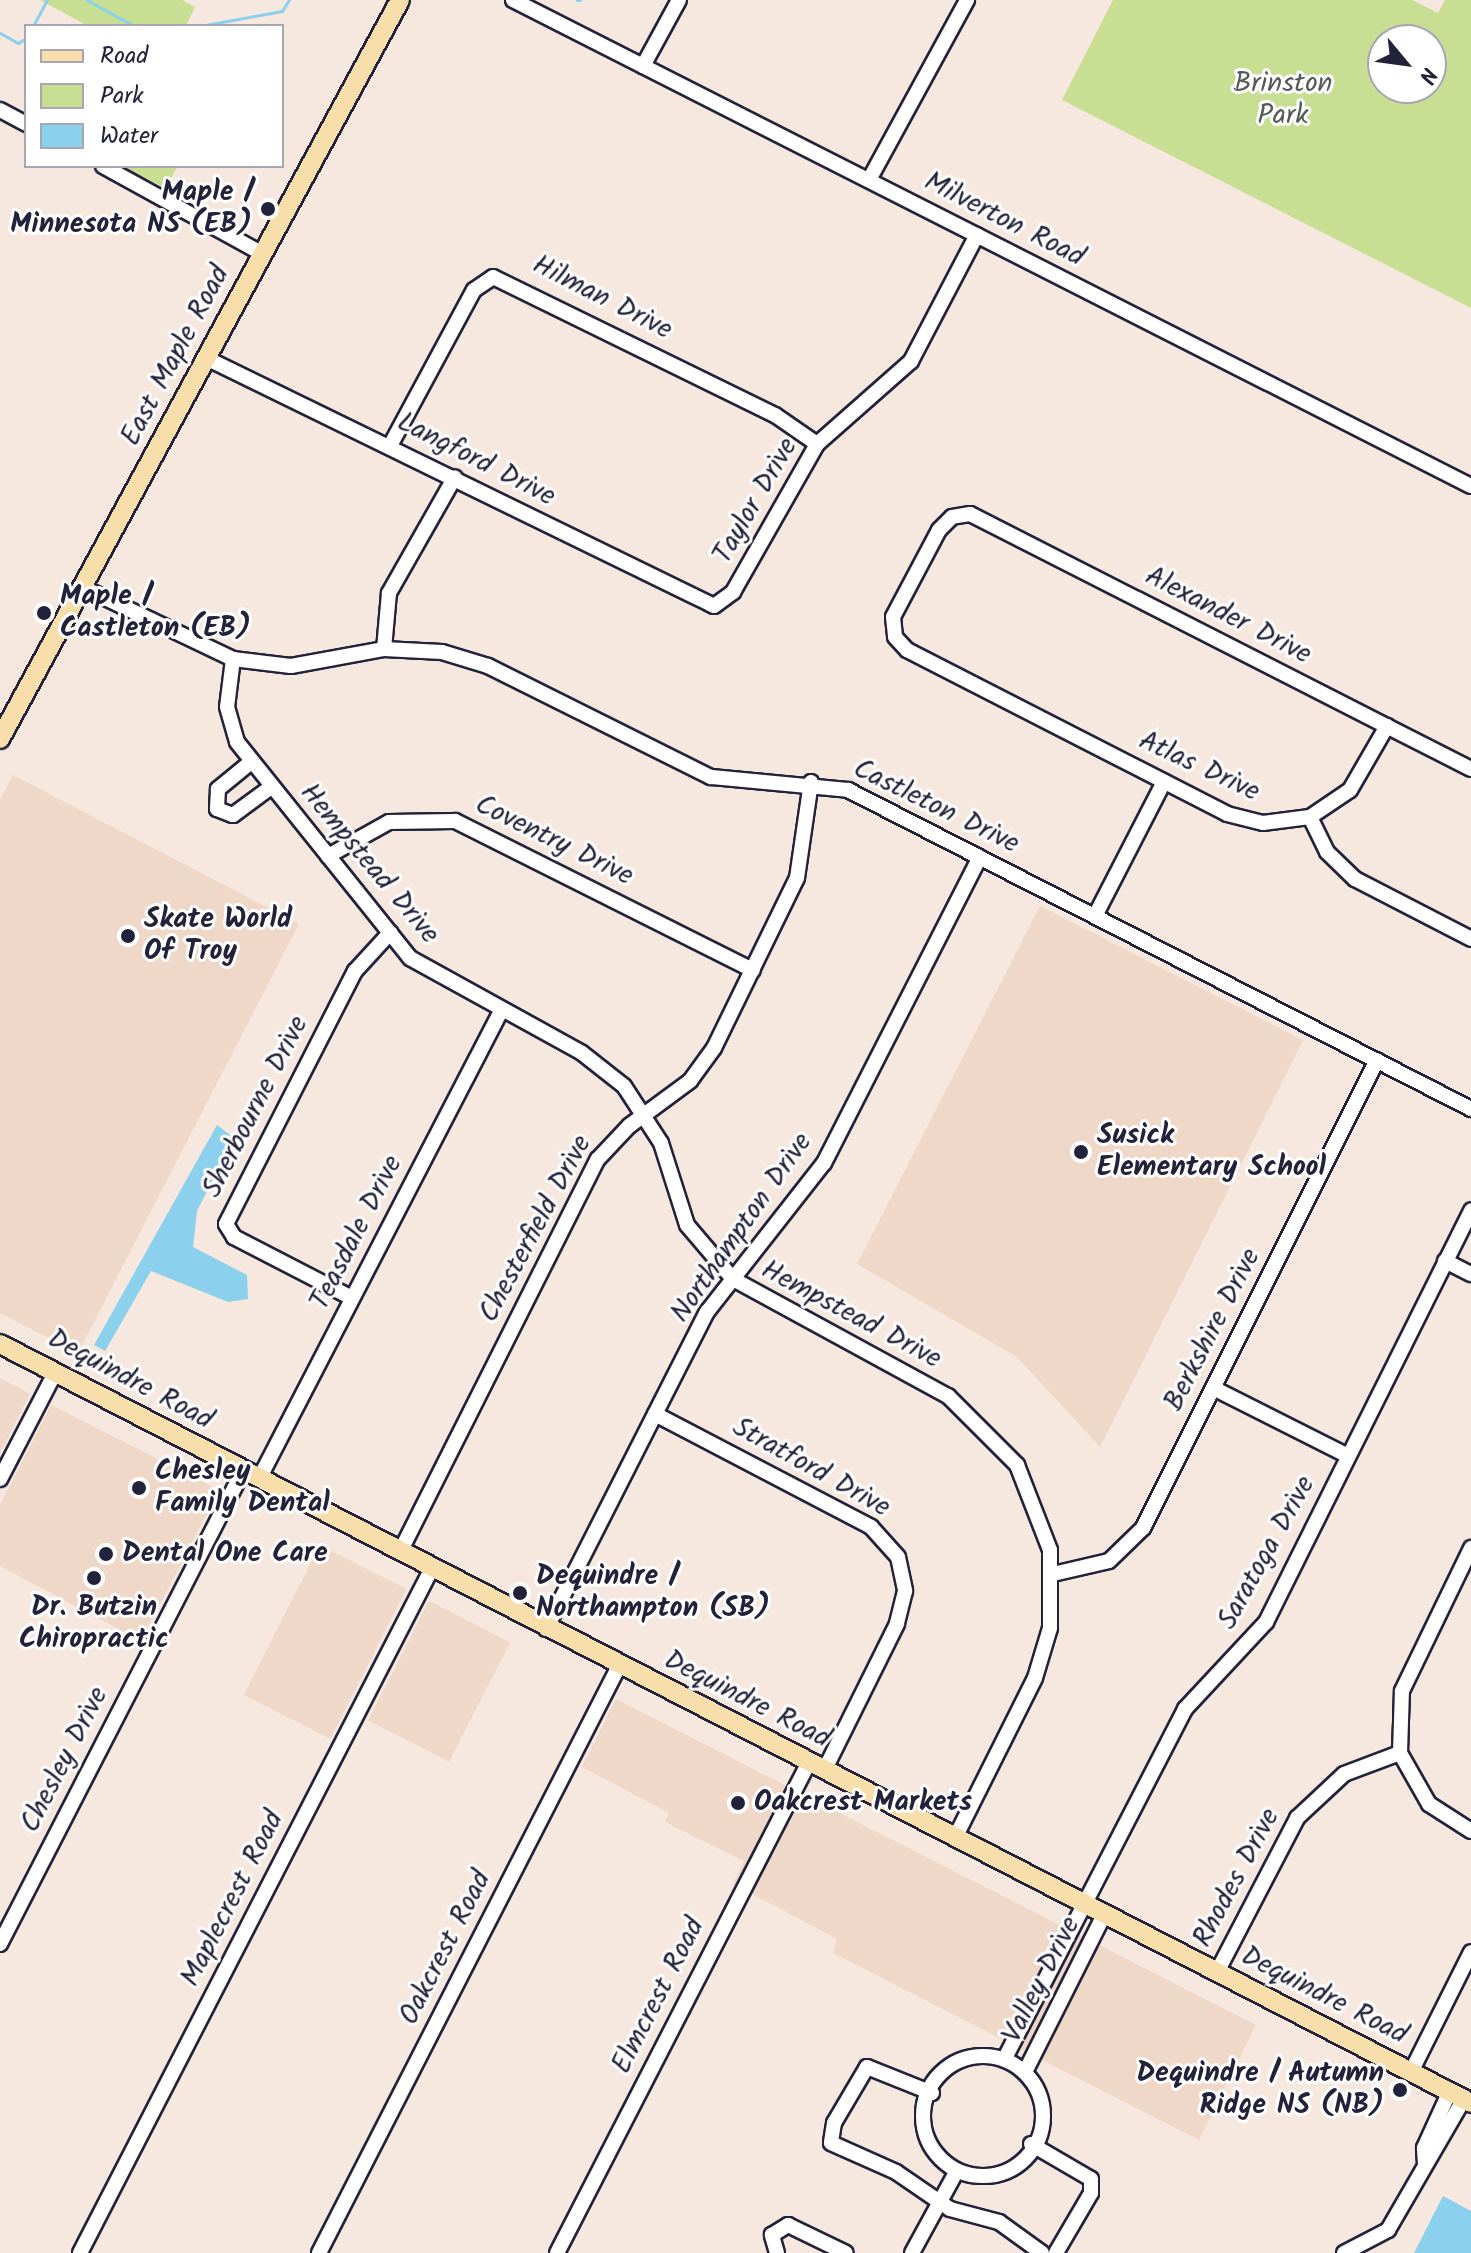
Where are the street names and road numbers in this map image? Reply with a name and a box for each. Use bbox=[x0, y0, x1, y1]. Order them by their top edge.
street label: Milverton Road bbox=[918, 165, 1090, 275]
street label: Hilman Drive bbox=[527, 248, 677, 348]
street label: East Maple Road bbox=[114, 260, 238, 452]
street label: Langford Drive bbox=[391, 406, 561, 514]
street label: Taylor Drive bbox=[707, 432, 805, 570]
street label: Alexander Drive bbox=[1139, 560, 1317, 672]
street label: Atlas Drive bbox=[1133, 724, 1265, 810]
street label: Castleton Drive bbox=[848, 752, 1024, 862]
street label: Hempstead Drive bbox=[292, 777, 446, 951]
street label: Coventry Drive bbox=[469, 788, 639, 894]
street label: Sherbourne Drive bbox=[196, 1011, 316, 1203]
street label: Northampton Drive bbox=[664, 1127, 820, 1329]
street label: Chesterfield Drive bbox=[473, 1130, 599, 1328]
street label: Teasdale Drive bbox=[304, 1150, 410, 1316]
street label: Berkshire Drive bbox=[1158, 1243, 1268, 1417]
street label: Hempstead Drive bbox=[755, 1253, 947, 1377]
street label: Dequindre Road bbox=[42, 1322, 218, 1438]
street label: Stratford Drive bbox=[726, 1411, 896, 1525]
street label: Saratoga Drive bbox=[1211, 1471, 1323, 1635]
street label: Dequindre Road bbox=[658, 1644, 836, 1756]
street label: Chesley Drive bbox=[14, 1682, 116, 1838]
street label: Rhodes Drive bbox=[1186, 1803, 1288, 1953]
street label: Maplecrest Road bbox=[174, 1806, 292, 1992]
street label: Oakcrest Road bbox=[393, 1866, 499, 2030]
street label: Valley Drive bbox=[996, 1911, 1088, 2049]
street label: Elmcrest Road bbox=[605, 1913, 713, 2079]
street label: Dequindre Road bbox=[1235, 1940, 1413, 2052]

